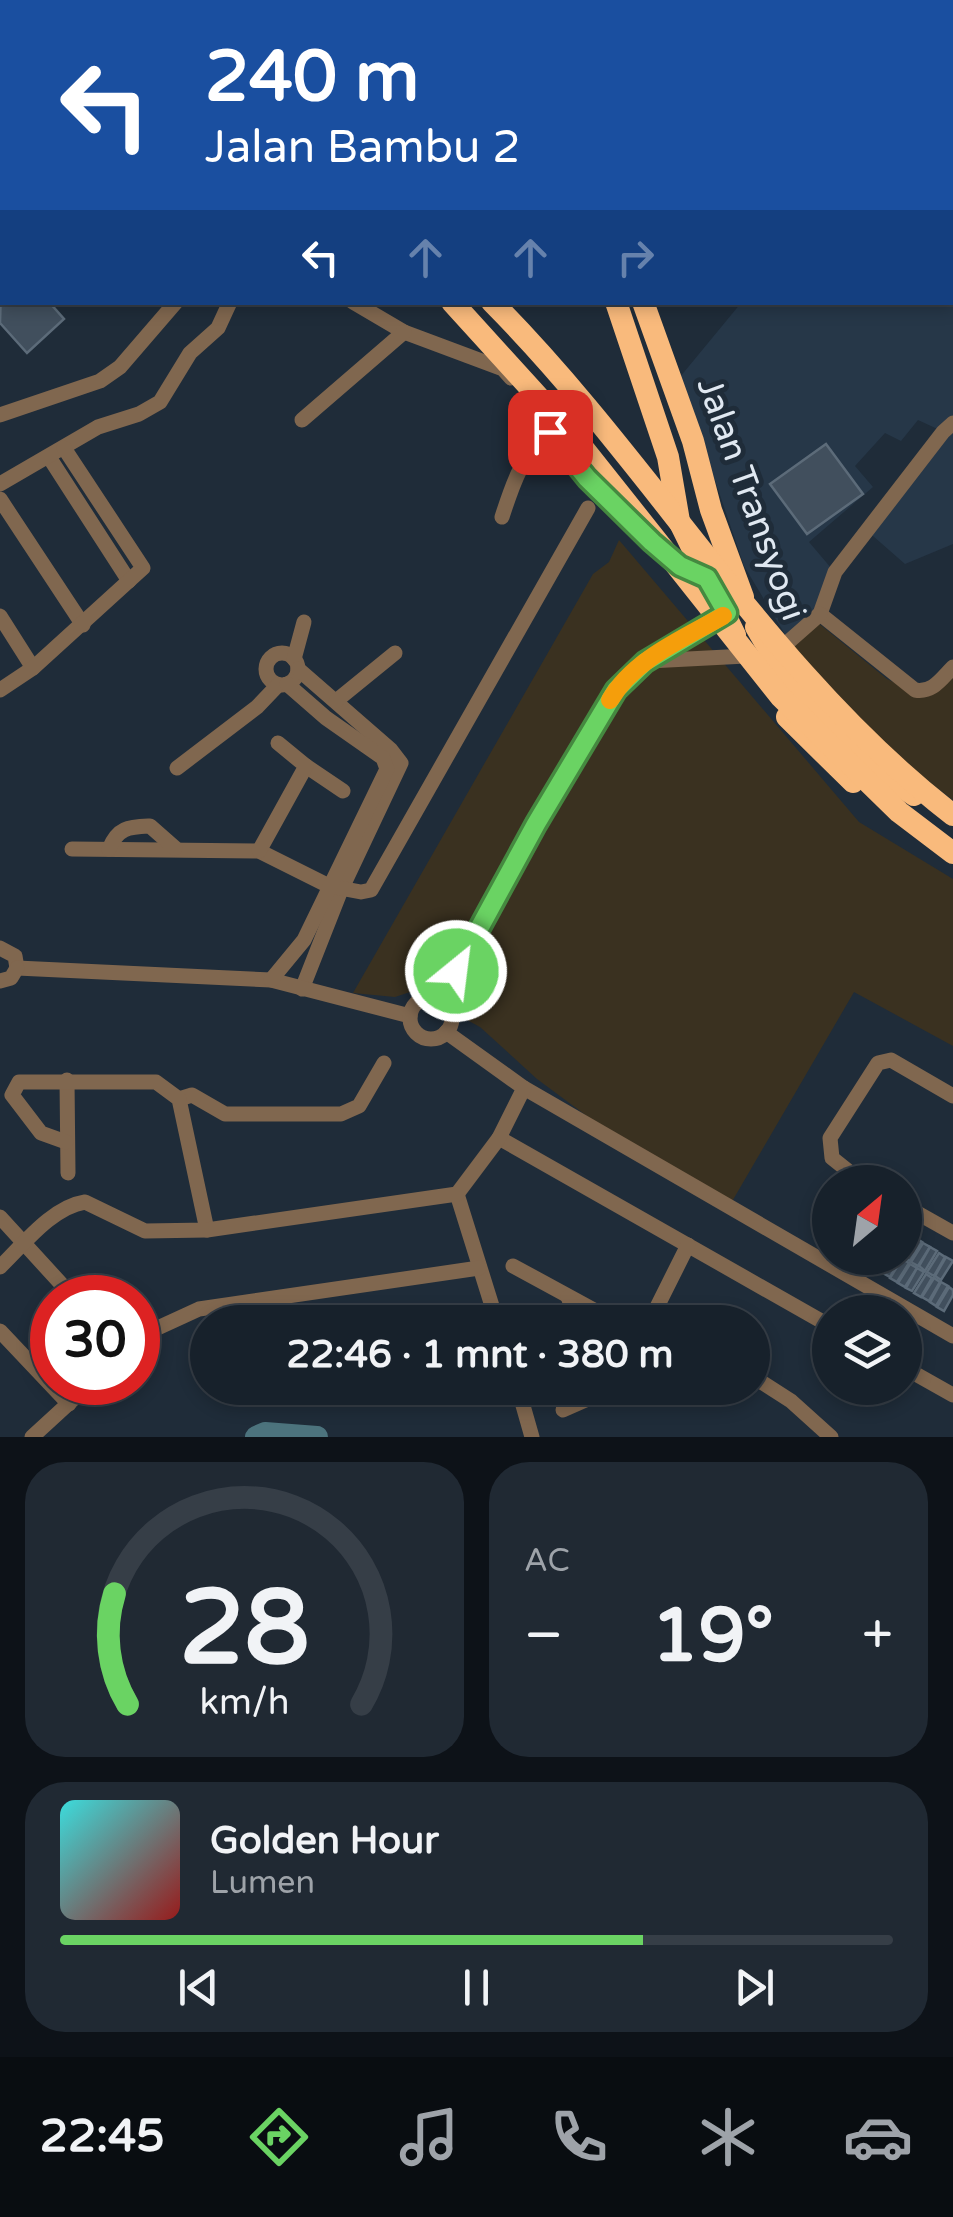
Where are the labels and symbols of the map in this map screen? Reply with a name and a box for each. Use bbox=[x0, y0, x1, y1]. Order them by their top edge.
street label: Jalan Transyogi bbox=[688, 372, 814, 626]
pin bbox=[508, 390, 593, 475]
position arrow bbox=[404, 919, 508, 1023]
north arrow bbox=[812, 1165, 922, 1275]
speed limit sign: 30 bbox=[30, 1275, 160, 1405]

